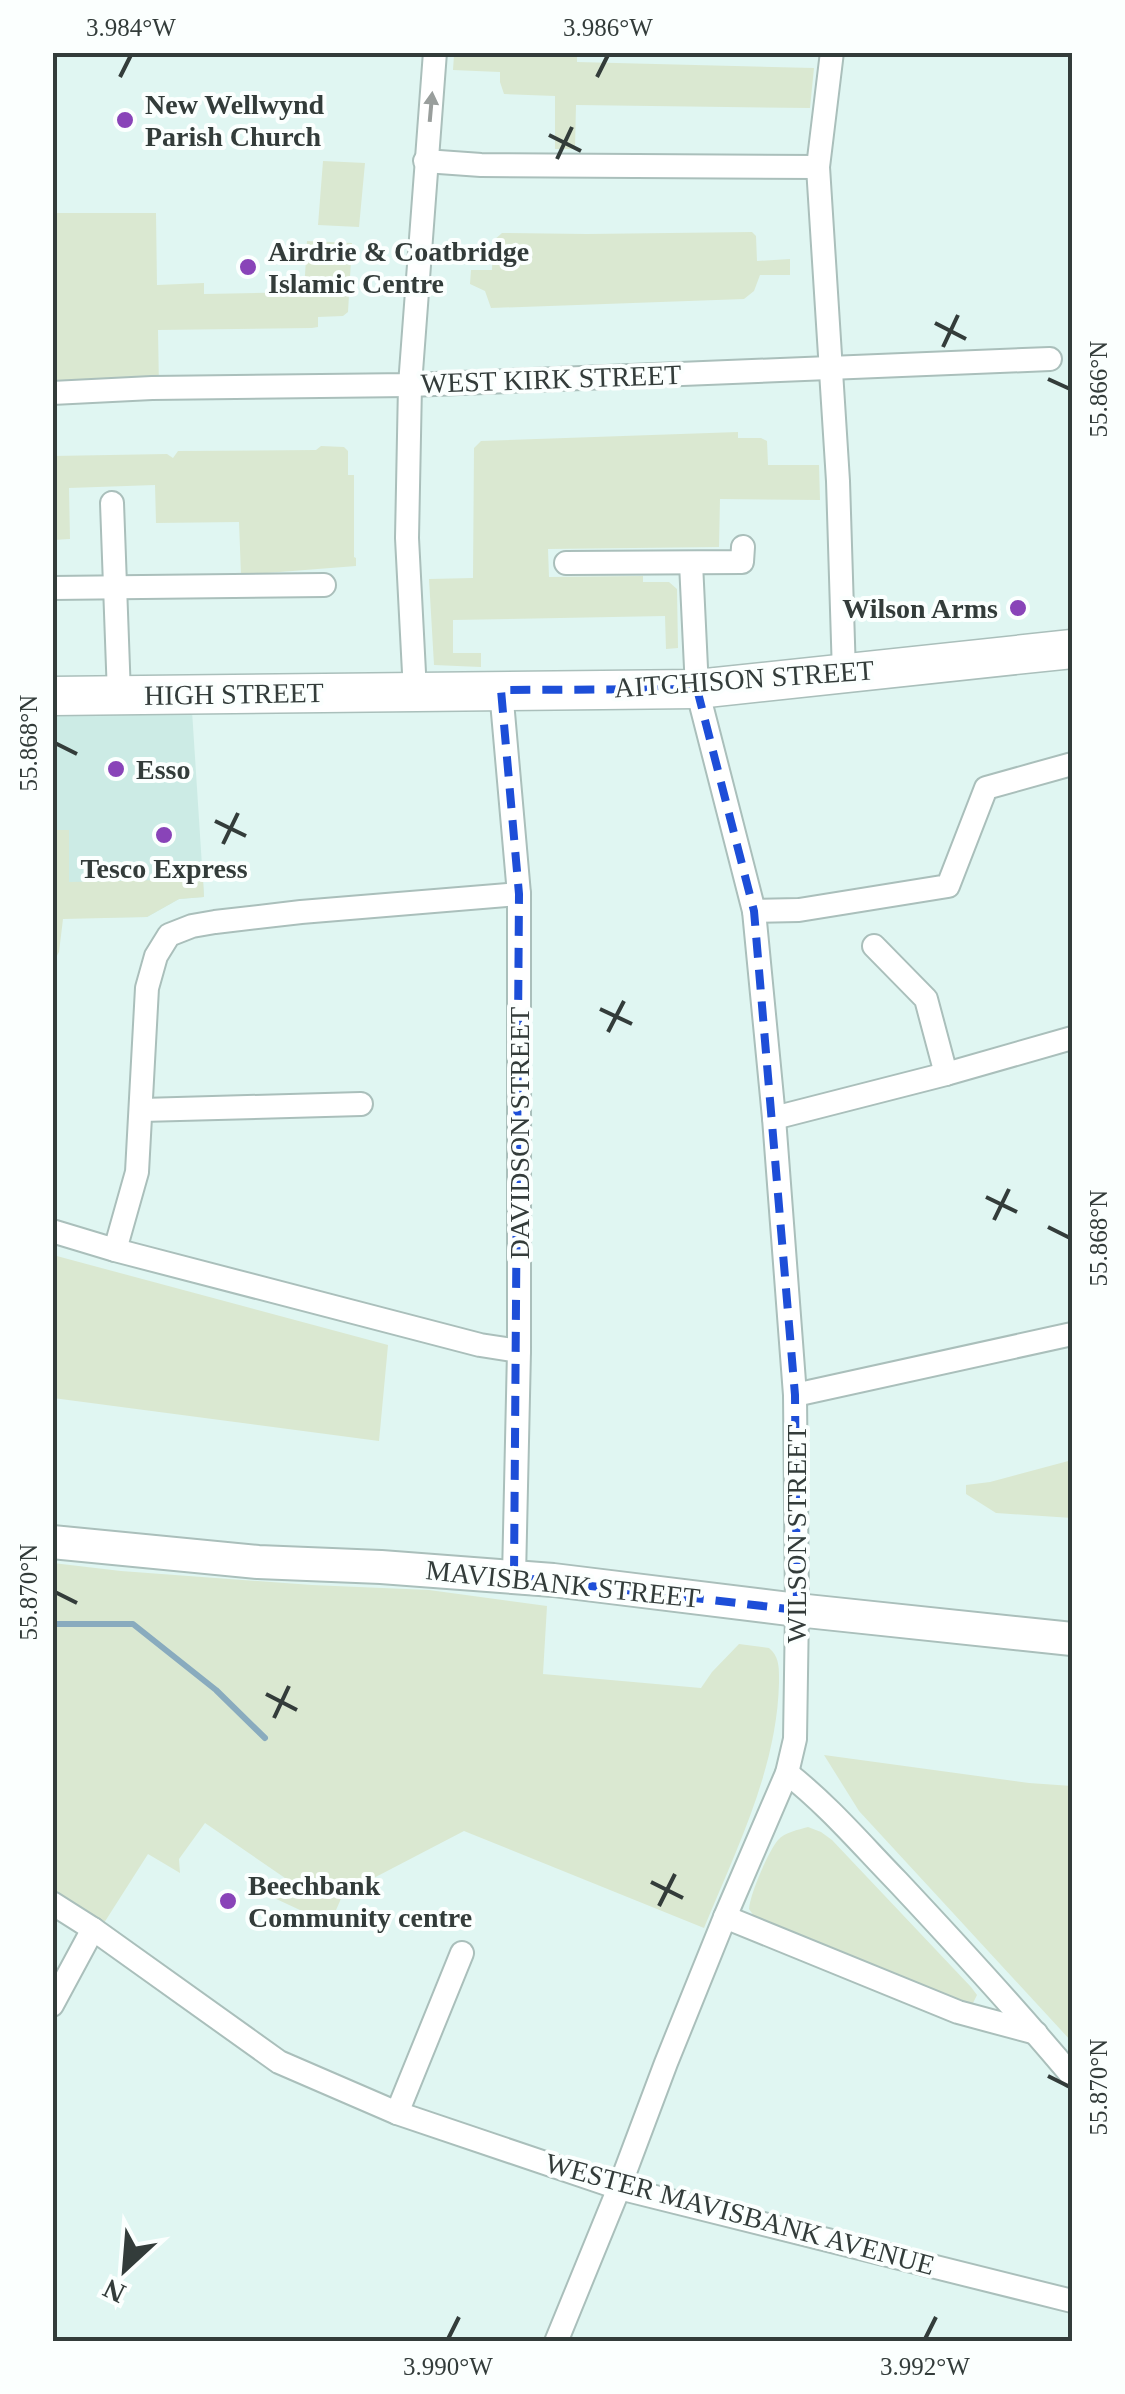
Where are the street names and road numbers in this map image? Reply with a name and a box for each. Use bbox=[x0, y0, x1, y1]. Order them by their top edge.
street label: WEST KIRK STREET bbox=[420, 359, 682, 399]
street label: AITCHISON STREET bbox=[613, 654, 875, 704]
street label: HIGH STREET bbox=[144, 677, 324, 711]
street label: DAVIDSON STREET bbox=[504, 1007, 535, 1259]
street label: WILSON STREET bbox=[781, 1425, 812, 1643]
street label: MAVISBANK STREET bbox=[424, 1554, 702, 1614]
street label: WESTER MAVISBANK AVENUE bbox=[542, 2147, 938, 2281]

